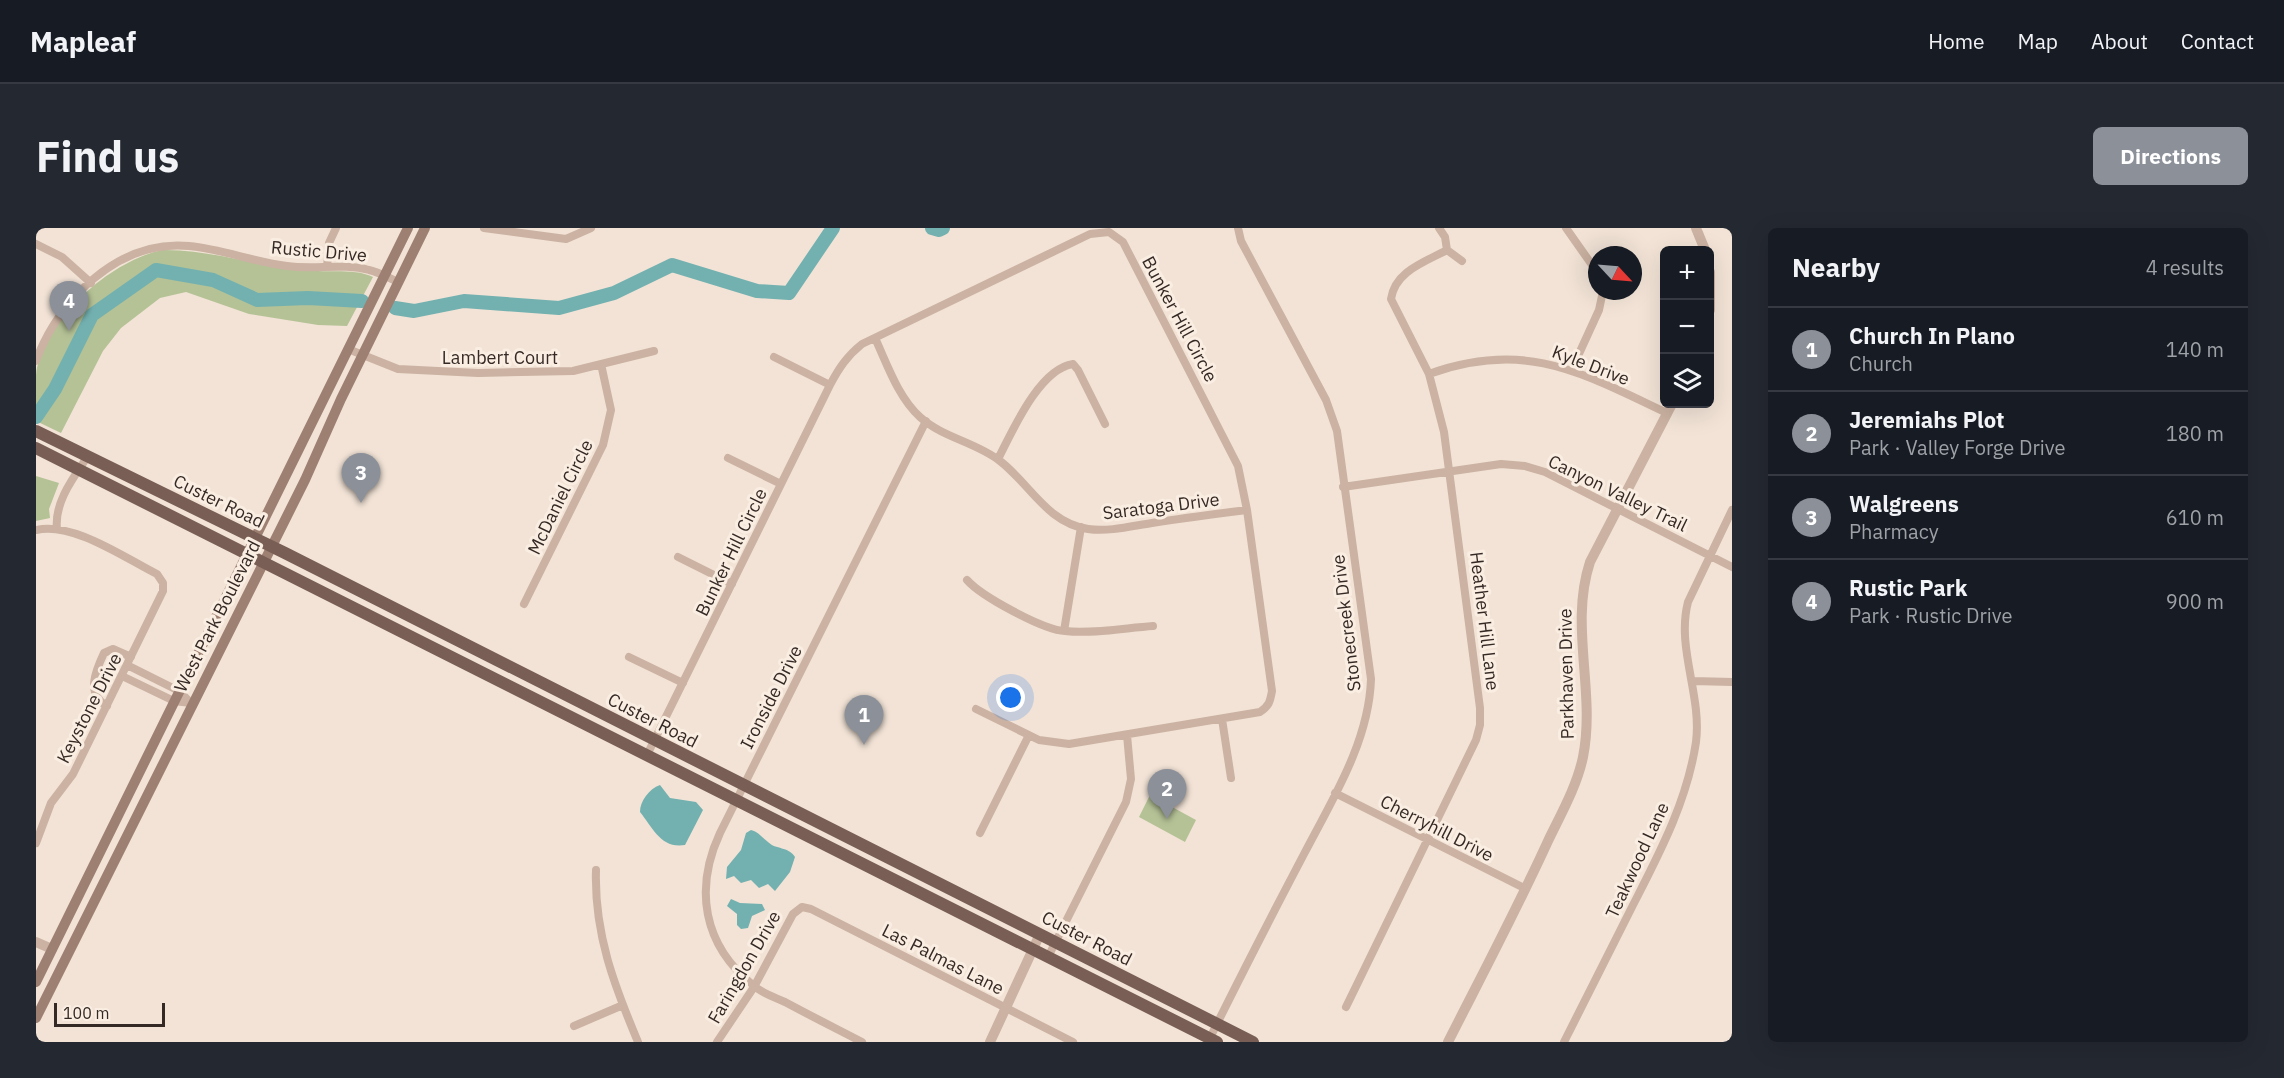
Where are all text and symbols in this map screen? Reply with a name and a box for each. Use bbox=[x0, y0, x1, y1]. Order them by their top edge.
text: Mapleaf bbox=[30, 23, 136, 60]
text: Home bbox=[1928, 27, 1985, 55]
text: Map bbox=[2018, 27, 2058, 55]
text: About bbox=[2091, 27, 2148, 55]
text: Contact bbox=[2181, 27, 2254, 55]
button: Directions bbox=[2093, 127, 2248, 185]
text: Find us bbox=[36, 129, 179, 184]
street label: Rustic Drive bbox=[270, 235, 368, 267]
north arrow bbox=[1588, 246, 1642, 300]
map controls bbox=[1660, 246, 1714, 408]
button: + bbox=[1660, 246, 1714, 300]
text: Nearby bbox=[1792, 250, 1880, 284]
street label: Bunker Hill Circle bbox=[1137, 252, 1223, 386]
text: 4 results bbox=[2146, 254, 2224, 281]
pin: 4 bbox=[50, 282, 88, 331]
button: − bbox=[1660, 300, 1714, 354]
text: Church In Plano bbox=[1849, 321, 2015, 350]
text: 1 bbox=[1806, 336, 1818, 363]
text: 140 m bbox=[2166, 336, 2224, 363]
street label: Kyle Drive bbox=[1549, 340, 1633, 390]
street label: Lambert Court bbox=[442, 346, 558, 369]
text: Church bbox=[1849, 350, 1913, 377]
button: layers bbox=[1660, 354, 1714, 408]
text: Jeremiahs Plot bbox=[1849, 405, 2004, 434]
text: 2 bbox=[1806, 420, 1818, 447]
text: 180 m bbox=[2166, 420, 2224, 447]
text: Park · Valley Forge Drive bbox=[1849, 434, 2065, 461]
street label: McDaniel Circle bbox=[522, 436, 598, 558]
street label: Canyon Valley Trail bbox=[1545, 449, 1691, 537]
pin: 3 bbox=[342, 454, 380, 503]
street label: Custer Road bbox=[170, 469, 268, 533]
street label: Bunker Hill Circle bbox=[690, 484, 772, 620]
street label: Saratoga Drive bbox=[1101, 487, 1221, 525]
text: Walgreens bbox=[1849, 489, 1959, 518]
text: 3 bbox=[1806, 504, 1818, 531]
text: 610 m bbox=[2166, 504, 2224, 531]
text: Pharmacy bbox=[1849, 518, 1939, 545]
street label: West Park Boulevard bbox=[169, 536, 265, 696]
street label: Heather Hill Lane bbox=[1465, 550, 1505, 692]
street label: Stonecreek Drive bbox=[1326, 553, 1366, 693]
text: Rustic Park bbox=[1849, 573, 1967, 602]
text: 4 bbox=[1806, 588, 1818, 615]
text: 900 m bbox=[2166, 588, 2224, 615]
text: Park · Rustic Drive bbox=[1849, 602, 2012, 629]
street label: Parkhaven Drive bbox=[1553, 608, 1579, 740]
street label: Ironside Drive bbox=[735, 641, 807, 753]
street label: Keystone Drive bbox=[51, 649, 127, 767]
your location bbox=[996, 683, 1025, 712]
street label: Custer Road bbox=[604, 687, 702, 753]
pin: 1 bbox=[844, 696, 884, 745]
pin: 2 bbox=[1148, 770, 1186, 819]
street label: Cherryhill Drive bbox=[1376, 790, 1498, 866]
street label: Teakwood Lane bbox=[1600, 798, 1674, 922]
street label: Custer Road bbox=[1038, 905, 1136, 971]
street label: Faringdon Drive bbox=[702, 906, 786, 1028]
street label: Las Palmas Lane bbox=[878, 918, 1008, 1000]
scale bar bbox=[54, 1000, 165, 1028]
text: 100 m bbox=[63, 1003, 110, 1023]

